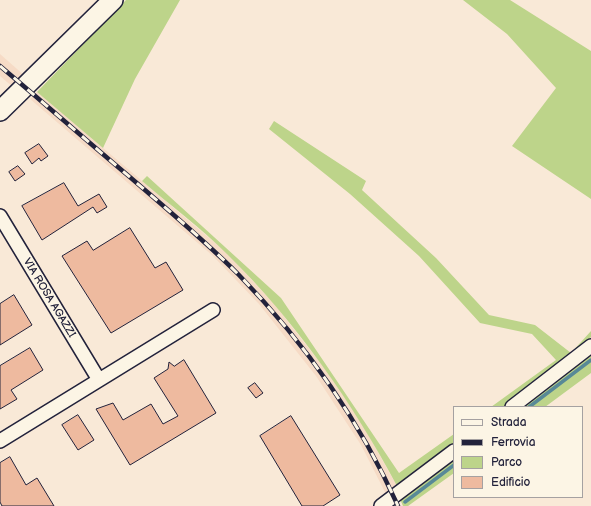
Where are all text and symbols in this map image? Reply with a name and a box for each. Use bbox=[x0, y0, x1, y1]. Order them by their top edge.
street label: VIA ROSA AGAZZI bbox=[20, 256, 78, 340]
legend bbox=[453, 406, 583, 498]
text: Strada bbox=[491, 415, 527, 430]
text: Ferrovia bbox=[491, 435, 535, 450]
text: Parco bbox=[491, 455, 522, 470]
text: Edificio bbox=[491, 475, 530, 490]

